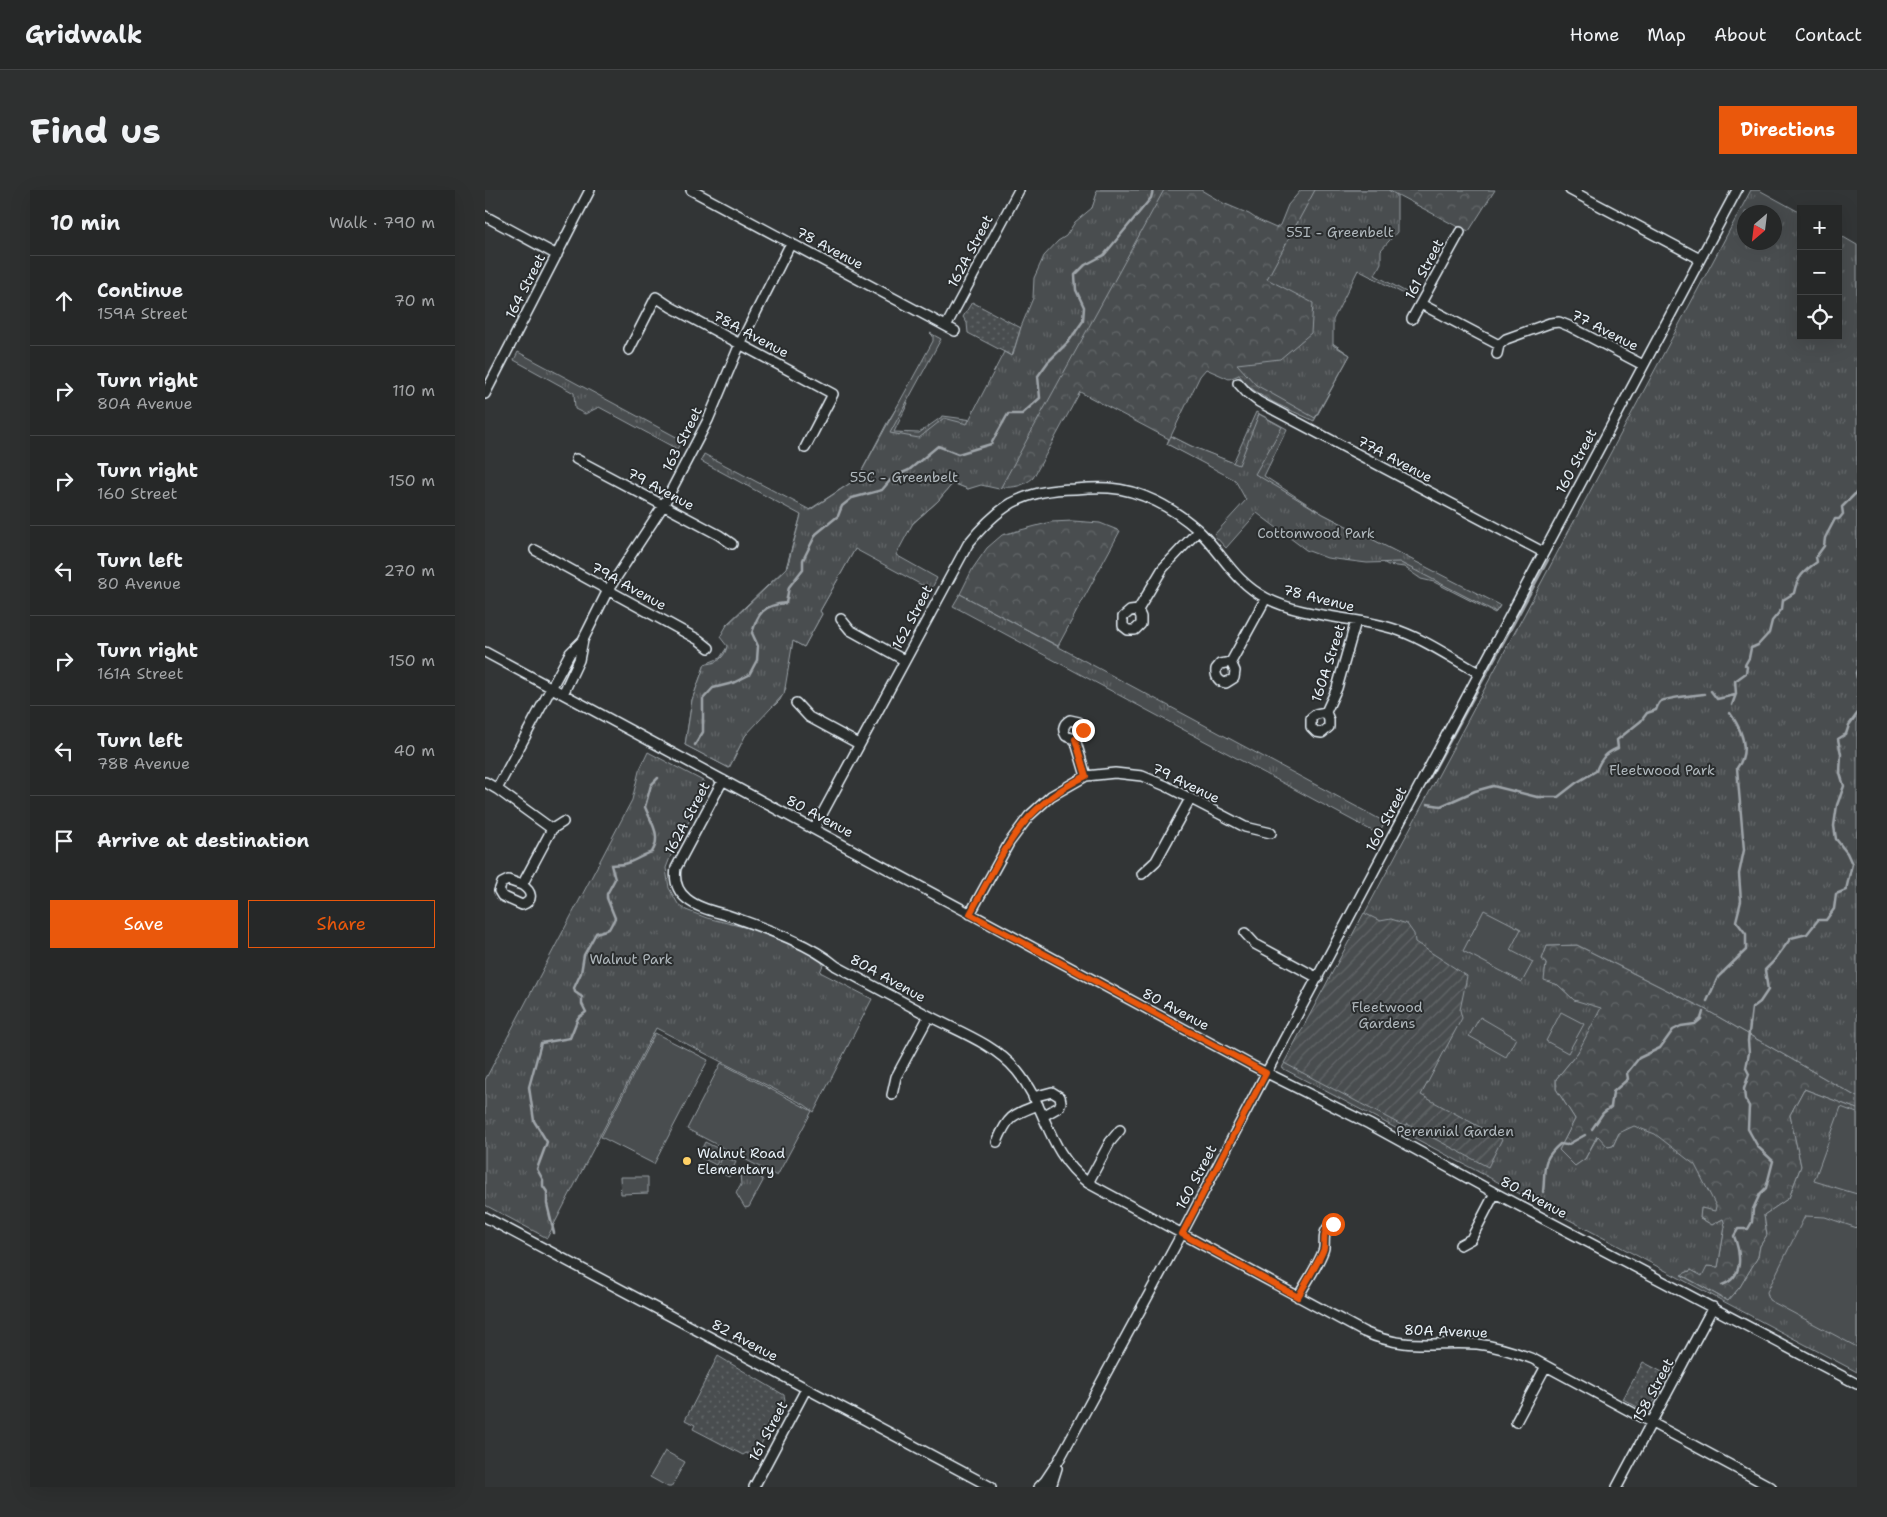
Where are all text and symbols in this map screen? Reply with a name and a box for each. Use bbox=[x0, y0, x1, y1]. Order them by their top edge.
text: Gridwalk bbox=[25, 19, 142, 51]
text: Home bbox=[1570, 23, 1619, 47]
text: Map bbox=[1647, 23, 1686, 47]
text: About bbox=[1714, 23, 1767, 47]
text: Contact bbox=[1795, 23, 1862, 47]
button: Directions bbox=[1719, 106, 1857, 154]
text: Find us bbox=[30, 107, 161, 154]
north arrow bbox=[1737, 205, 1782, 250]
map controls bbox=[1797, 205, 1842, 340]
button: + bbox=[1797, 205, 1842, 250]
text: 10 min bbox=[50, 209, 120, 237]
text: Walk · 790 m bbox=[329, 212, 435, 233]
street label: 162A Street bbox=[943, 212, 997, 290]
street label: 78 Avenue bbox=[793, 223, 867, 273]
park label: 55I - Greenbelt bbox=[1286, 223, 1394, 241]
street label: 161 Street bbox=[1401, 236, 1447, 302]
button: − bbox=[1797, 250, 1842, 295]
street label: 164 Street bbox=[501, 251, 549, 321]
text: Continue bbox=[97, 278, 183, 303]
icon: ahead bbox=[50, 287, 78, 315]
text: 70 m bbox=[394, 290, 435, 311]
button: locate bbox=[1797, 295, 1842, 340]
text: 159A Street bbox=[97, 303, 188, 324]
street label: 77 Avenue bbox=[1568, 305, 1642, 355]
street label: 78A Avenue bbox=[710, 306, 792, 362]
text: Turn right bbox=[97, 368, 198, 393]
icon: right bbox=[50, 377, 78, 405]
text: 110 m bbox=[392, 380, 435, 401]
text: 80A Avenue bbox=[97, 393, 193, 414]
street label: 163 Street bbox=[658, 404, 706, 474]
street label: 160 Street bbox=[1551, 426, 1601, 496]
street label: 77A Avenue bbox=[1354, 432, 1436, 486]
text: Turn right bbox=[97, 458, 198, 483]
street label: 79 Avenue bbox=[624, 464, 698, 514]
icon: right bbox=[50, 467, 78, 495]
park label: 55C - Greenbelt bbox=[850, 468, 958, 486]
text: 150 m bbox=[388, 470, 435, 491]
text: 160 Street bbox=[97, 483, 178, 504]
park label: Cottonwood Park bbox=[1257, 524, 1375, 542]
text: Turn left bbox=[97, 548, 183, 573]
icon: left bbox=[50, 557, 78, 585]
street label: 79A Avenue bbox=[588, 558, 670, 614]
text: 270 m bbox=[384, 560, 435, 581]
text: 80 Avenue bbox=[97, 573, 181, 594]
street label: 78 Avenue bbox=[1281, 580, 1357, 616]
street label: 162 Street bbox=[888, 582, 936, 652]
street label: 160A Street bbox=[1307, 622, 1349, 704]
text: Turn right bbox=[97, 638, 198, 663]
icon: right bbox=[50, 647, 78, 675]
text: 150 m bbox=[388, 650, 435, 671]
text: 161A Street bbox=[97, 663, 183, 684]
route end bbox=[1072, 719, 1095, 742]
text: Turn left bbox=[97, 728, 183, 753]
icon: left bbox=[50, 737, 78, 765]
text: 40 m bbox=[393, 740, 435, 761]
text: 78B Avenue bbox=[97, 753, 190, 774]
street label: 79 Avenue bbox=[1149, 759, 1223, 807]
park label: Fleetwood Park bbox=[1609, 761, 1715, 779]
street label: 162A Street bbox=[660, 779, 714, 857]
street label: 160 Street bbox=[1361, 784, 1411, 854]
street label: 80 Avenue bbox=[783, 791, 857, 841]
icon: arrive bbox=[50, 827, 78, 855]
text: Arrive at destination bbox=[97, 828, 309, 853]
button: Save bbox=[50, 900, 238, 948]
button: Share bbox=[248, 900, 435, 948]
park label: Walnut Park bbox=[589, 950, 673, 968]
street label: 80A Avenue bbox=[847, 950, 929, 1006]
street label: 80 Avenue bbox=[1139, 984, 1213, 1034]
park label: Fleetwood Gardens bbox=[1351, 998, 1423, 1032]
park label: Perennial Garden bbox=[1396, 1122, 1514, 1140]
street label: 160 Street bbox=[1171, 1142, 1221, 1212]
place label: Walnut Road Elementary bbox=[697, 1144, 785, 1178]
marker: Walnut Road Elementary bbox=[681, 1155, 693, 1167]
street label: 80 Avenue bbox=[1497, 1172, 1571, 1222]
route start bbox=[1322, 1213, 1345, 1236]
street label: 82 Avenue bbox=[709, 1315, 781, 1365]
street label: 80A Avenue bbox=[1404, 1321, 1488, 1341]
street label: 158 Street bbox=[1629, 1355, 1677, 1425]
street label: 161 Street bbox=[745, 1398, 791, 1464]

